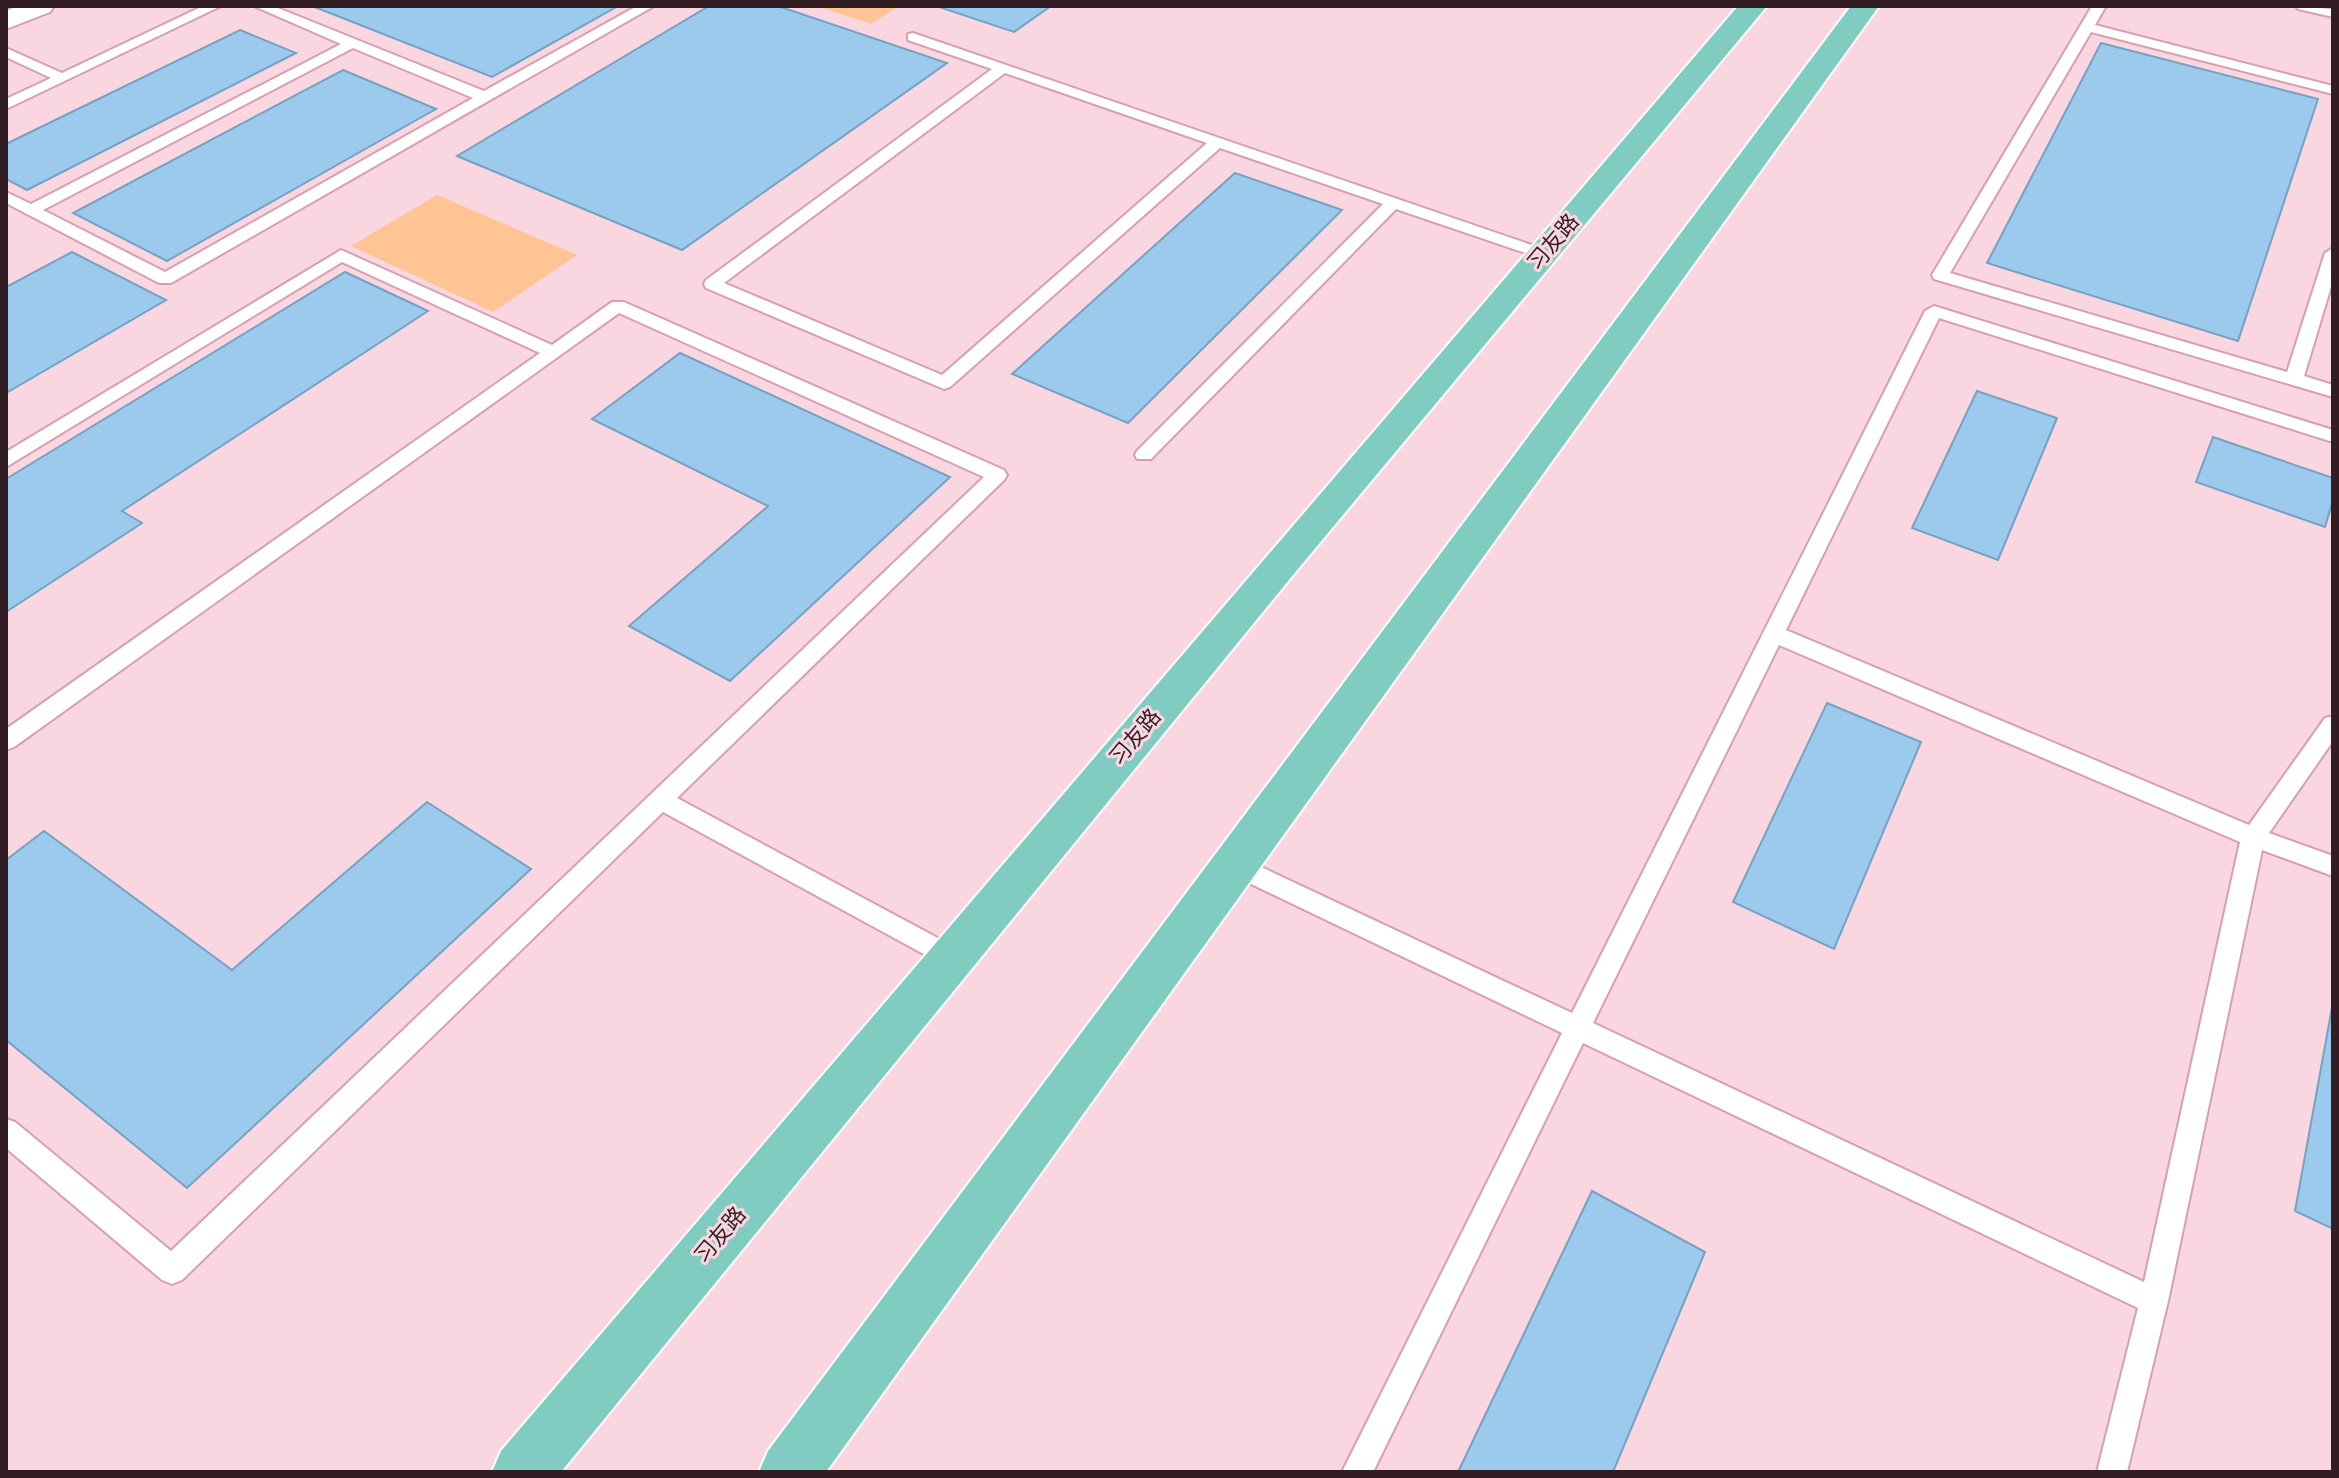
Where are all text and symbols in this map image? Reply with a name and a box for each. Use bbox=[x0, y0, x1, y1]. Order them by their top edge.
street label: 习友路 bbox=[1521, 208, 1585, 276]
street label: 习友路 bbox=[1103, 703, 1167, 771]
street label: 习友路 bbox=[688, 1201, 752, 1269]

